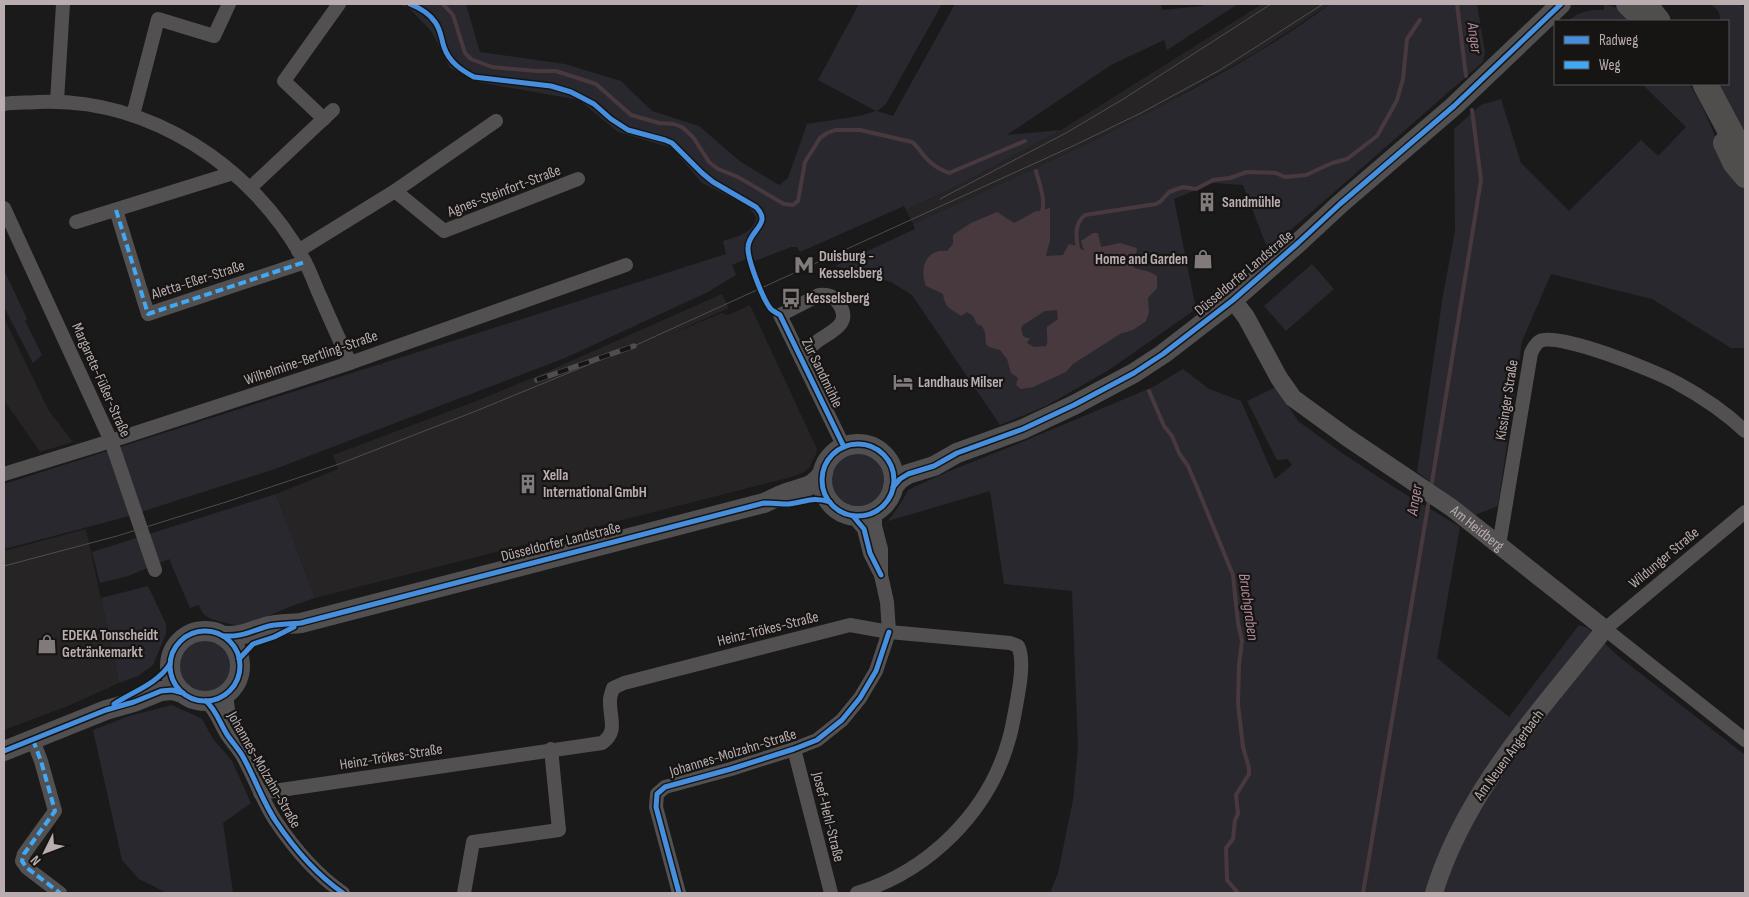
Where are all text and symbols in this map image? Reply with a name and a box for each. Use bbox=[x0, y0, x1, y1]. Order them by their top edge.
water label: Anger bbox=[1462, 20, 1486, 55]
legend bbox=[1554, 20, 1729, 85]
text: Radweg bbox=[1599, 31, 1638, 50]
text: Weg bbox=[1599, 56, 1621, 75]
street label: Agnes-Steinfort-Straße bbox=[444, 161, 563, 222]
building icon: Sandmühle bbox=[1196, 191, 1218, 213]
place label: Sandmühle bbox=[1222, 193, 1281, 212]
street label: Düsseldorfer Landstraße bbox=[1191, 226, 1297, 320]
place label: Duisburg - Kesselsberg bbox=[819, 247, 883, 283]
shop icon: Home and Garden bbox=[1192, 248, 1214, 270]
place label: Home and Garden bbox=[1095, 250, 1188, 269]
metro station icon: Duisburg - Kesselsberg bbox=[793, 254, 815, 276]
street label: Aletta-Eßer-Straße bbox=[148, 256, 247, 304]
bus stop icon: Kesselsberg bbox=[780, 287, 802, 309]
place label: Kesselsberg bbox=[806, 289, 870, 308]
street label: Margarete-Füßer-Straße bbox=[67, 320, 135, 440]
street label: Wilhelmine-Bertling-Straße bbox=[242, 326, 380, 390]
street label: Zur Sandmühle bbox=[797, 335, 847, 411]
street label: Kissinger Straße bbox=[1491, 358, 1523, 442]
hotel icon: Landhaus Milser bbox=[892, 371, 914, 393]
place label: Landhaus Milser bbox=[918, 373, 1004, 392]
place label: Xella International GmbH bbox=[542, 466, 647, 502]
building icon: Xella International GmbH bbox=[517, 473, 539, 495]
water label: Anger bbox=[1403, 483, 1427, 518]
street label: Am Heidberg bbox=[1446, 500, 1508, 555]
street label: Düsseldorfer Landstraße bbox=[499, 518, 623, 566]
street label: Wildunger Straße bbox=[1625, 523, 1703, 593]
water label: Bruchgraben bbox=[1234, 572, 1262, 642]
street label: Heinz-Trökes-Straße bbox=[715, 607, 821, 651]
place label: EDEKA Tonscheidt Getränkemarkt bbox=[62, 626, 158, 662]
shop icon: EDEKA Tonscheidt Getränkemarkt bbox=[36, 633, 58, 655]
street label: Am Neuen Angerbach bbox=[1469, 706, 1548, 805]
street label: Johannes-Molzahn-Straße bbox=[222, 707, 305, 832]
street label: Johannes-Molzahn-Straße bbox=[666, 725, 799, 782]
street label: Heinz-Trökes-Straße bbox=[338, 740, 444, 774]
street label: Josef-Hehl-Straße bbox=[807, 769, 848, 864]
north arrow bbox=[20, 827, 70, 877]
text: N bbox=[27, 852, 45, 869]

